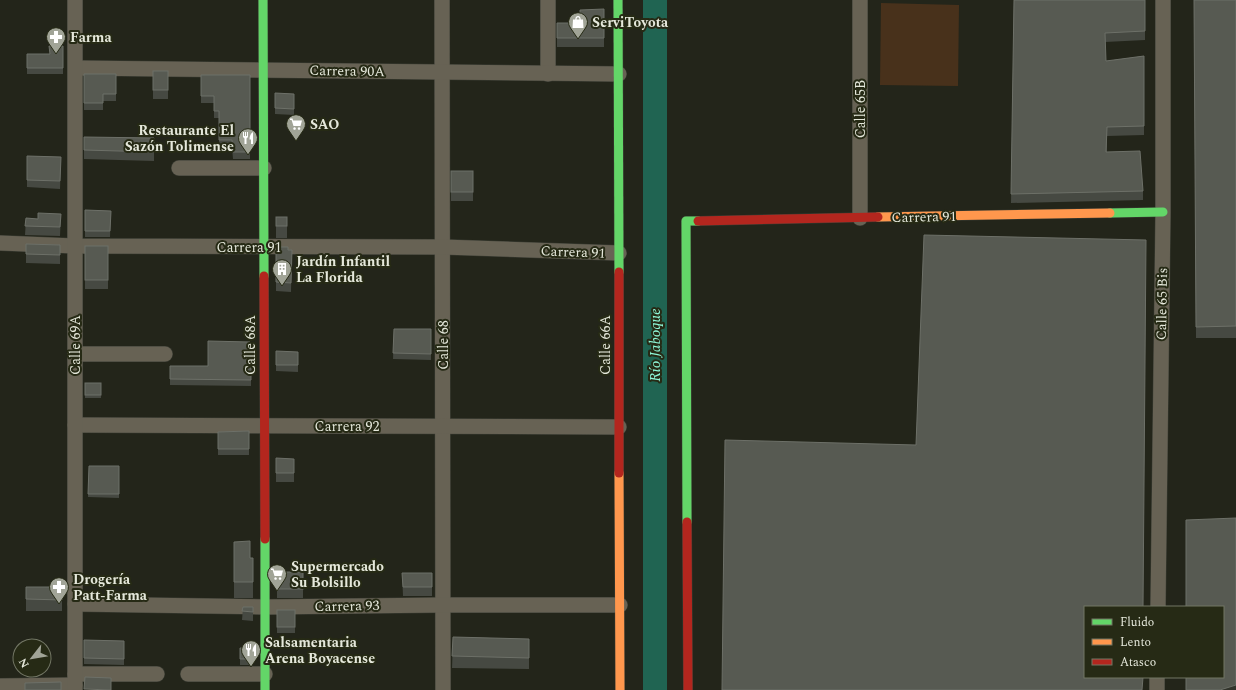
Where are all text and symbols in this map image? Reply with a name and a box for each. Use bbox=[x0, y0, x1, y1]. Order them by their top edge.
shop icon: ServiToyota bbox=[567, 11, 589, 39]
place label: ServiToyota bbox=[592, 12, 669, 33]
pharmacy icon: Farma bbox=[45, 26, 67, 54]
place label: Farma bbox=[70, 27, 112, 48]
street label: Carrera 90A bbox=[309, 60, 385, 82]
street label: Calle 65B bbox=[850, 80, 871, 138]
supermarket icon: SAO bbox=[285, 113, 307, 141]
place label: SAO bbox=[310, 114, 339, 135]
place label: Restaurante El Sazón Tolimense bbox=[125, 120, 234, 157]
restaurant icon: Restaurante El Sazón Tolimense bbox=[237, 127, 259, 155]
street label: Carrera 91 bbox=[891, 206, 957, 228]
street label: Carrera 91 bbox=[217, 237, 281, 258]
street label: Carrera 91 bbox=[540, 240, 606, 264]
place label: Jardín Infantil La Florida bbox=[296, 251, 390, 288]
building icon: Jardín Infantil La Florida bbox=[271, 258, 293, 286]
street label: Calle 65 Bis bbox=[1151, 268, 1173, 340]
water label: Río Jaboque bbox=[644, 308, 667, 382]
street label: Calle 69A bbox=[65, 315, 86, 375]
street label: Calle 68A bbox=[240, 315, 261, 375]
street label: Calle 66A bbox=[595, 315, 616, 375]
street label: Calle 68 bbox=[433, 320, 454, 370]
street label: Carrera 92 bbox=[315, 416, 379, 437]
place label: Supermercado Su Bolsillo bbox=[291, 556, 384, 593]
supermarket icon: Supermercado Su Bolsillo bbox=[266, 563, 288, 591]
place label: Drogería Patt-Farma bbox=[73, 569, 148, 606]
pharmacy icon: Drogería Patt-Farma bbox=[48, 576, 70, 604]
street label: Carrera 93 bbox=[314, 595, 380, 617]
legend bbox=[1084, 606, 1224, 678]
text: Fluido bbox=[1120, 613, 1154, 632]
place label: Salsamentaria Arena Boyacense bbox=[265, 632, 375, 669]
text: Lento bbox=[1120, 633, 1151, 652]
north arrow bbox=[12, 638, 52, 678]
restaurant icon: Salsamentaria Arena Boyacense bbox=[240, 639, 262, 667]
text: Atasco bbox=[1120, 653, 1156, 672]
text: N bbox=[14, 655, 33, 671]

